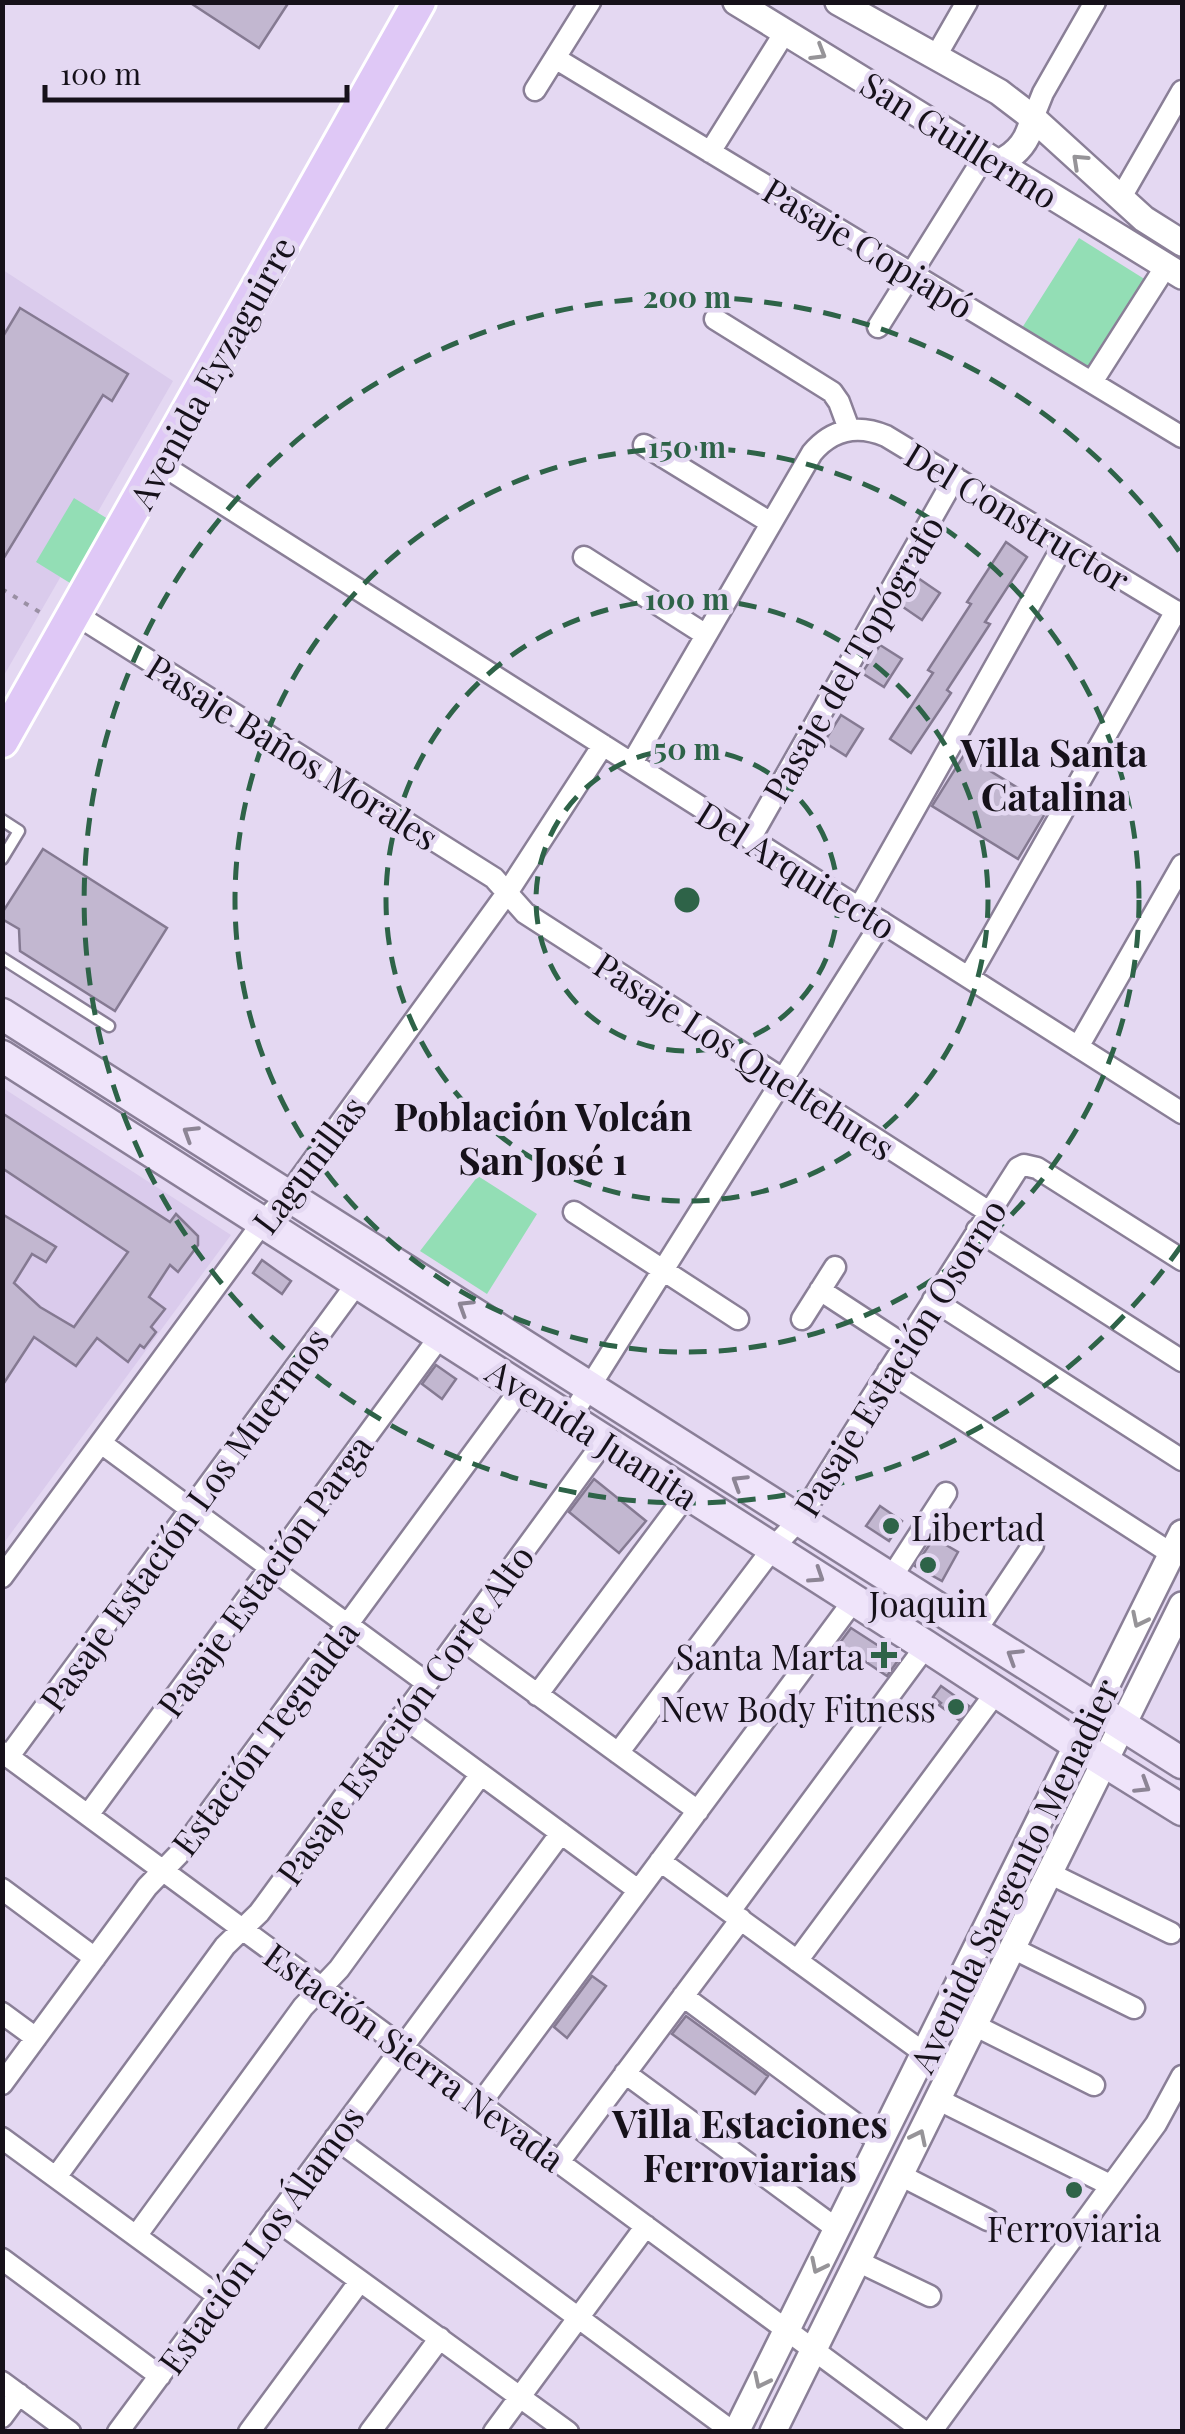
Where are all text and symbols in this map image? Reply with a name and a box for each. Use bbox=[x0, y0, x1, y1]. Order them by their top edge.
scale bar bbox=[45, 40, 348, 102]
one-way arrow bbox=[809, 41, 827, 60]
text: 100 m bbox=[60, 53, 142, 93]
street label: San Guillermo bbox=[852, 60, 1068, 218]
one-way arrow bbox=[1073, 155, 1091, 173]
street label: Pasaje Copiapó bbox=[755, 166, 983, 328]
street label: Avenida Eyzaguirre bbox=[116, 228, 305, 517]
text: 200 m bbox=[643, 276, 731, 316]
text: 150 m bbox=[648, 426, 726, 466]
street label: Del Constructor bbox=[897, 430, 1139, 602]
street label: Pasaje del Topógrafo bbox=[751, 506, 953, 810]
text: 100 m bbox=[645, 578, 729, 618]
street label: Pasaje Baños Morales bbox=[138, 642, 448, 860]
district label: Villa Santa Catalina bbox=[960, 726, 1148, 821]
text: 50 m bbox=[653, 728, 721, 768]
street label: Del Arquitecto bbox=[689, 789, 905, 949]
centre of rings bbox=[669, 882, 705, 918]
street label: Pasaje Los Queltehues bbox=[586, 940, 904, 1170]
street label: Lagunillas bbox=[241, 1086, 375, 1242]
district label: Población Volcán San José 1 bbox=[394, 1090, 692, 1185]
one-way arrow bbox=[183, 1127, 201, 1146]
street label: Pasaje Estación Osorno bbox=[782, 1189, 1016, 1525]
one-way arrow bbox=[458, 1301, 476, 1320]
street label: Pasaje Estación Los Muermos bbox=[28, 1318, 338, 1720]
street label: Avenida Juanita bbox=[477, 1346, 708, 1519]
street label: Pasaje Estación Parga bbox=[146, 1424, 383, 1726]
one-way arrow bbox=[732, 1475, 750, 1494]
place label: Libertad bbox=[911, 1503, 1045, 1550]
marker: Libertad bbox=[880, 1515, 902, 1537]
street label: Pasaje Estación Corte Alto bbox=[265, 1535, 543, 1893]
marker: Joaquin bbox=[917, 1554, 939, 1576]
one-way arrow bbox=[807, 1564, 825, 1583]
place label: Joaquin bbox=[868, 1579, 987, 1626]
street label: Estación Tegualda bbox=[160, 1609, 368, 1864]
one-way arrow bbox=[1132, 1610, 1152, 1628]
place label: Santa Marta bbox=[676, 1632, 865, 1679]
marker: Santa Marta bbox=[873, 1644, 895, 1666]
one-way arrow bbox=[1006, 1649, 1024, 1668]
street label: Avenida Sargento Menadier bbox=[897, 1670, 1129, 2081]
place label: New Body Fitness bbox=[660, 1684, 936, 1731]
marker: New Body Fitness bbox=[945, 1696, 967, 1718]
one-way arrow bbox=[1132, 1773, 1150, 1792]
street label: Estación Sierra Nevada bbox=[255, 1931, 575, 2181]
street label: Estación Los Álamos bbox=[147, 2095, 373, 2383]
district label: Villa Estaciones Ferroviarias bbox=[611, 2097, 888, 2192]
one-way arrow bbox=[907, 2129, 926, 2147]
marker: Ferroviaria bbox=[1063, 2179, 1085, 2201]
place label: Ferroviaria bbox=[987, 2204, 1162, 2251]
one-way arrow bbox=[810, 2256, 830, 2274]
one-way arrow bbox=[754, 2370, 773, 2388]

